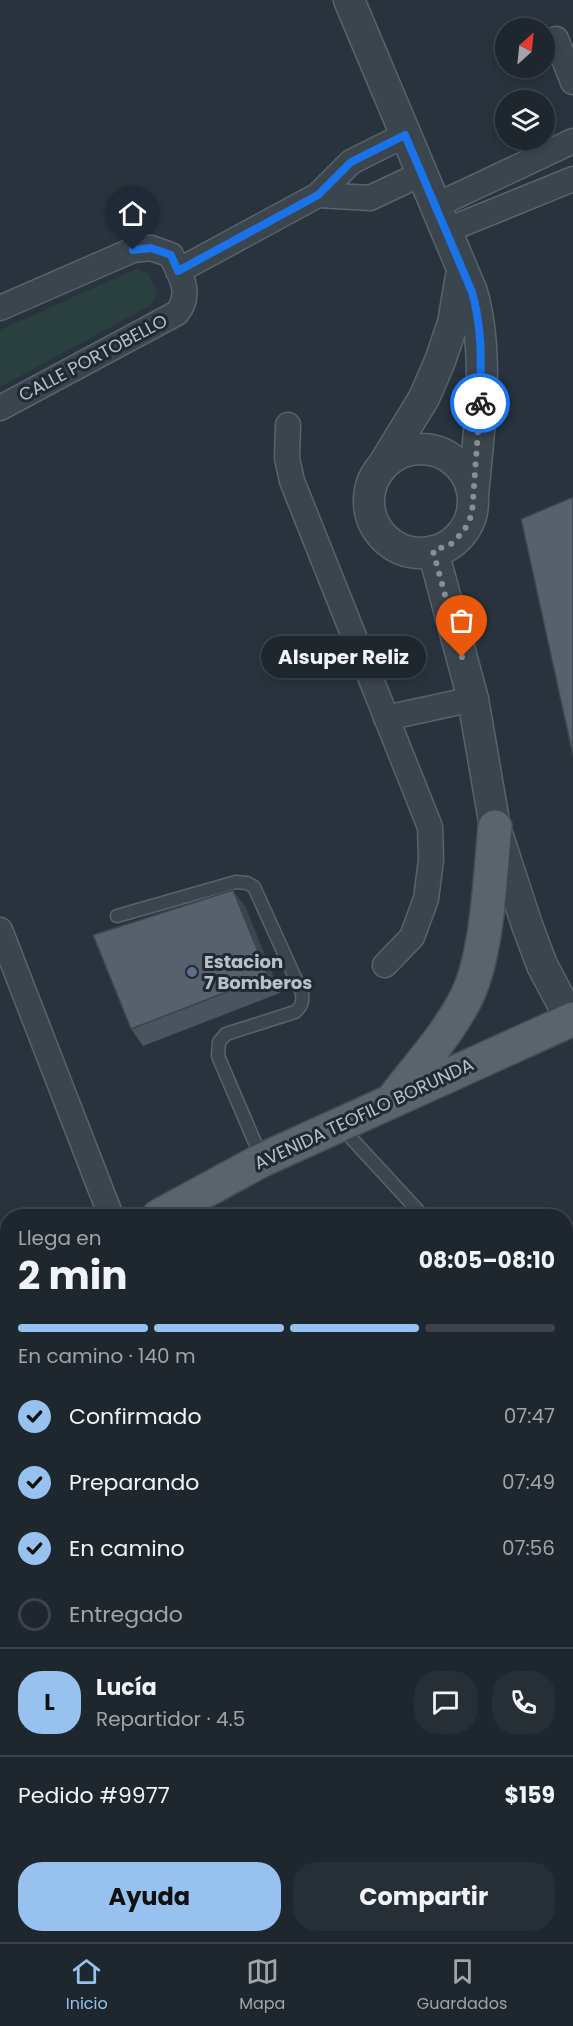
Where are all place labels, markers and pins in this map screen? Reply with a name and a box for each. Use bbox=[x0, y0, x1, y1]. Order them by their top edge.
pin bbox=[107, 188, 158, 250]
pin bbox=[436, 595, 487, 657]
callout: Alsuper Reliz bbox=[261, 636, 426, 678]
place label: Estacion 7 Bomberos bbox=[204, 949, 312, 995]
marker: Estacion 7 Bomberos bbox=[185, 965, 199, 979]

